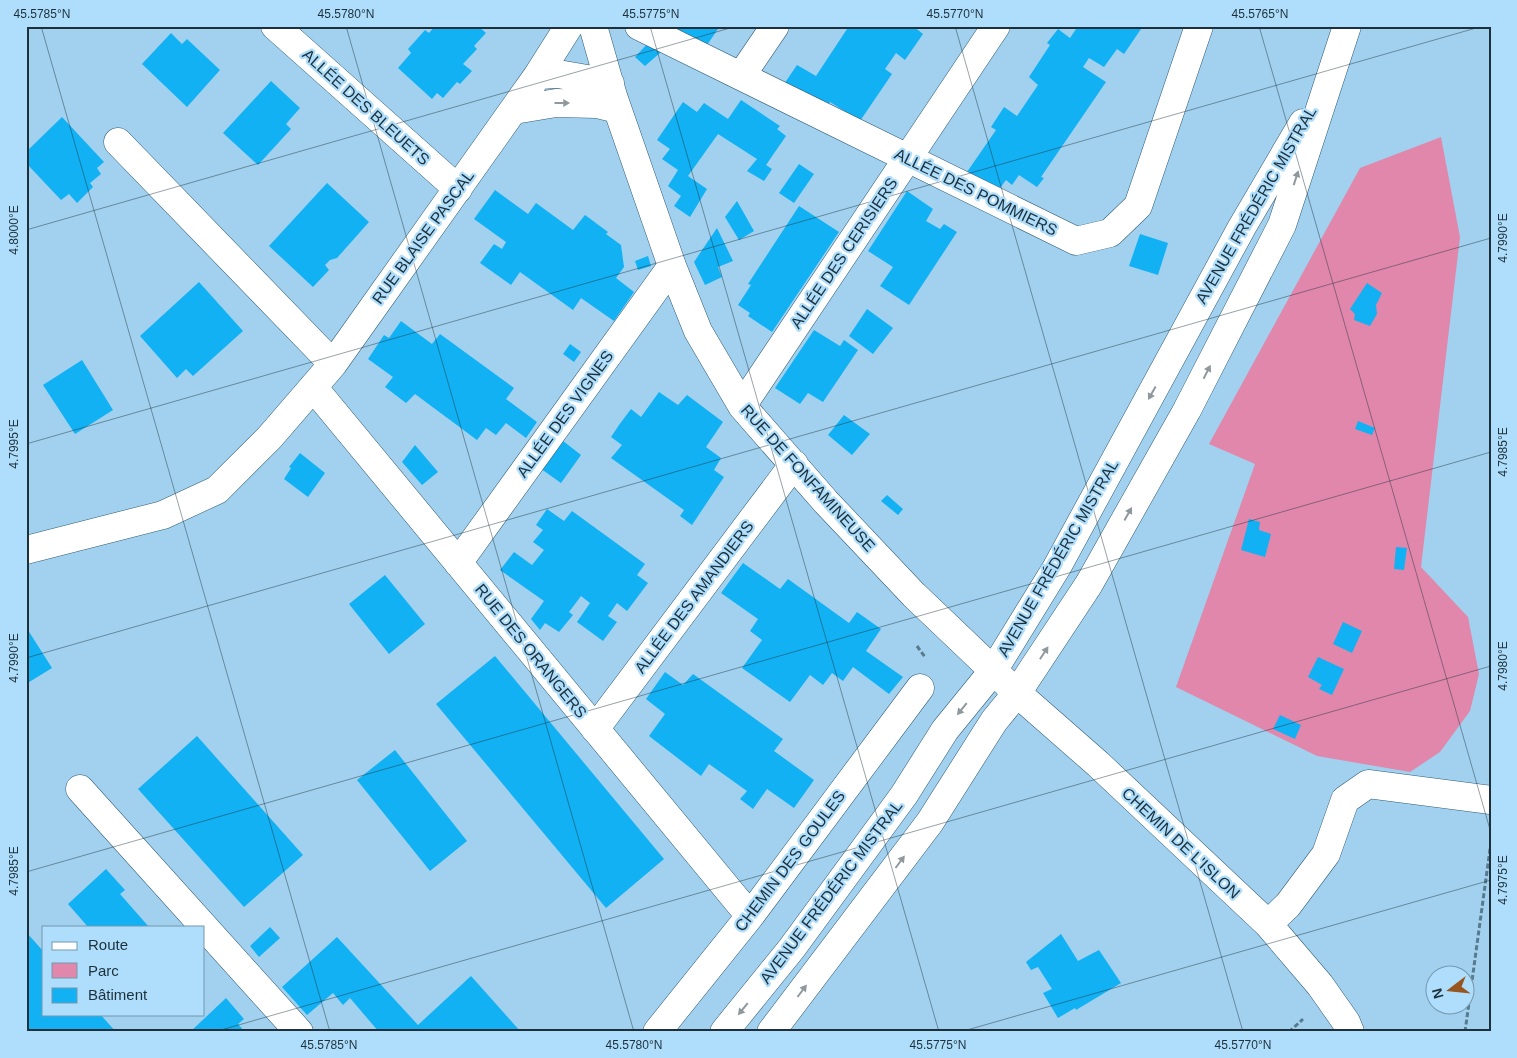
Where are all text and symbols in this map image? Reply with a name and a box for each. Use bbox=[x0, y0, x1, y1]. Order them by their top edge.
text: 45.5785°N bbox=[14, 7, 70, 21]
text: 45.5780°N bbox=[318, 7, 374, 21]
text: 45.5775°N bbox=[623, 7, 679, 21]
text: 45.5770°N bbox=[927, 7, 983, 21]
text: 45.5765°N bbox=[1232, 7, 1288, 21]
street label: ALLÉE DES BLEUETS bbox=[299, 45, 433, 168]
one-way arrow bbox=[554, 99, 570, 107]
street label: AVENUE FRÉDÉRIC MISTRAL bbox=[1192, 103, 1320, 307]
street label: ALLÉE DES POMMIERS bbox=[892, 144, 1060, 239]
street label: RUE BLAISE PASCAL bbox=[369, 167, 477, 307]
one-way arrow bbox=[1293, 171, 1301, 186]
street label: ALLÉE DES CERISIERS bbox=[786, 174, 901, 331]
text: 4.8000°E bbox=[7, 205, 21, 255]
text: 4.7990°E bbox=[1496, 213, 1510, 263]
street label: ALLÉE DES VIGNES bbox=[513, 347, 617, 481]
one-way arrow bbox=[1203, 364, 1211, 379]
one-way arrow bbox=[1148, 385, 1156, 400]
street label: RUE DE FONFAMINEUSE bbox=[738, 401, 878, 555]
text: 4.7995°E bbox=[7, 419, 21, 469]
text: 4.7985°E bbox=[1496, 427, 1510, 477]
street label: AVENUE FRÉDÉRIC MISTRAL bbox=[994, 456, 1122, 660]
one-way arrow bbox=[1124, 507, 1133, 521]
street label: ALLÉE DES AMANDIERS bbox=[630, 517, 757, 676]
street label: RUE DES ORANGERS bbox=[472, 581, 590, 721]
text: 4.7990°E bbox=[7, 633, 21, 683]
text: 4.7980°E bbox=[1496, 641, 1510, 691]
one-way arrow bbox=[1039, 646, 1049, 659]
one-way arrow bbox=[957, 702, 968, 715]
street label: CHEMIN DE L'ISLON bbox=[1119, 784, 1243, 902]
street label: CHEMIN DES GOULES bbox=[732, 787, 848, 935]
street label: AVENUE FRÉDÉRIC MISTRAL bbox=[756, 797, 905, 987]
text: 4.7985°E bbox=[7, 846, 21, 896]
text: 4.7975°E bbox=[1496, 855, 1510, 905]
one-way arrow bbox=[894, 856, 905, 869]
legend bbox=[42, 926, 205, 1016]
text: Route bbox=[88, 936, 128, 953]
text: Parc bbox=[88, 962, 119, 979]
north arrow bbox=[1424, 966, 1474, 1016]
one-way arrow bbox=[797, 984, 807, 998]
text: Bâtiment bbox=[88, 986, 148, 1003]
text: N bbox=[1428, 987, 1447, 1001]
one-way arrow bbox=[737, 1002, 748, 1015]
text: 45.5785°N bbox=[301, 1038, 357, 1052]
text: 45.5780°N bbox=[606, 1038, 662, 1052]
text: 45.5775°N bbox=[910, 1038, 966, 1052]
text: 45.5770°N bbox=[1215, 1038, 1271, 1052]

